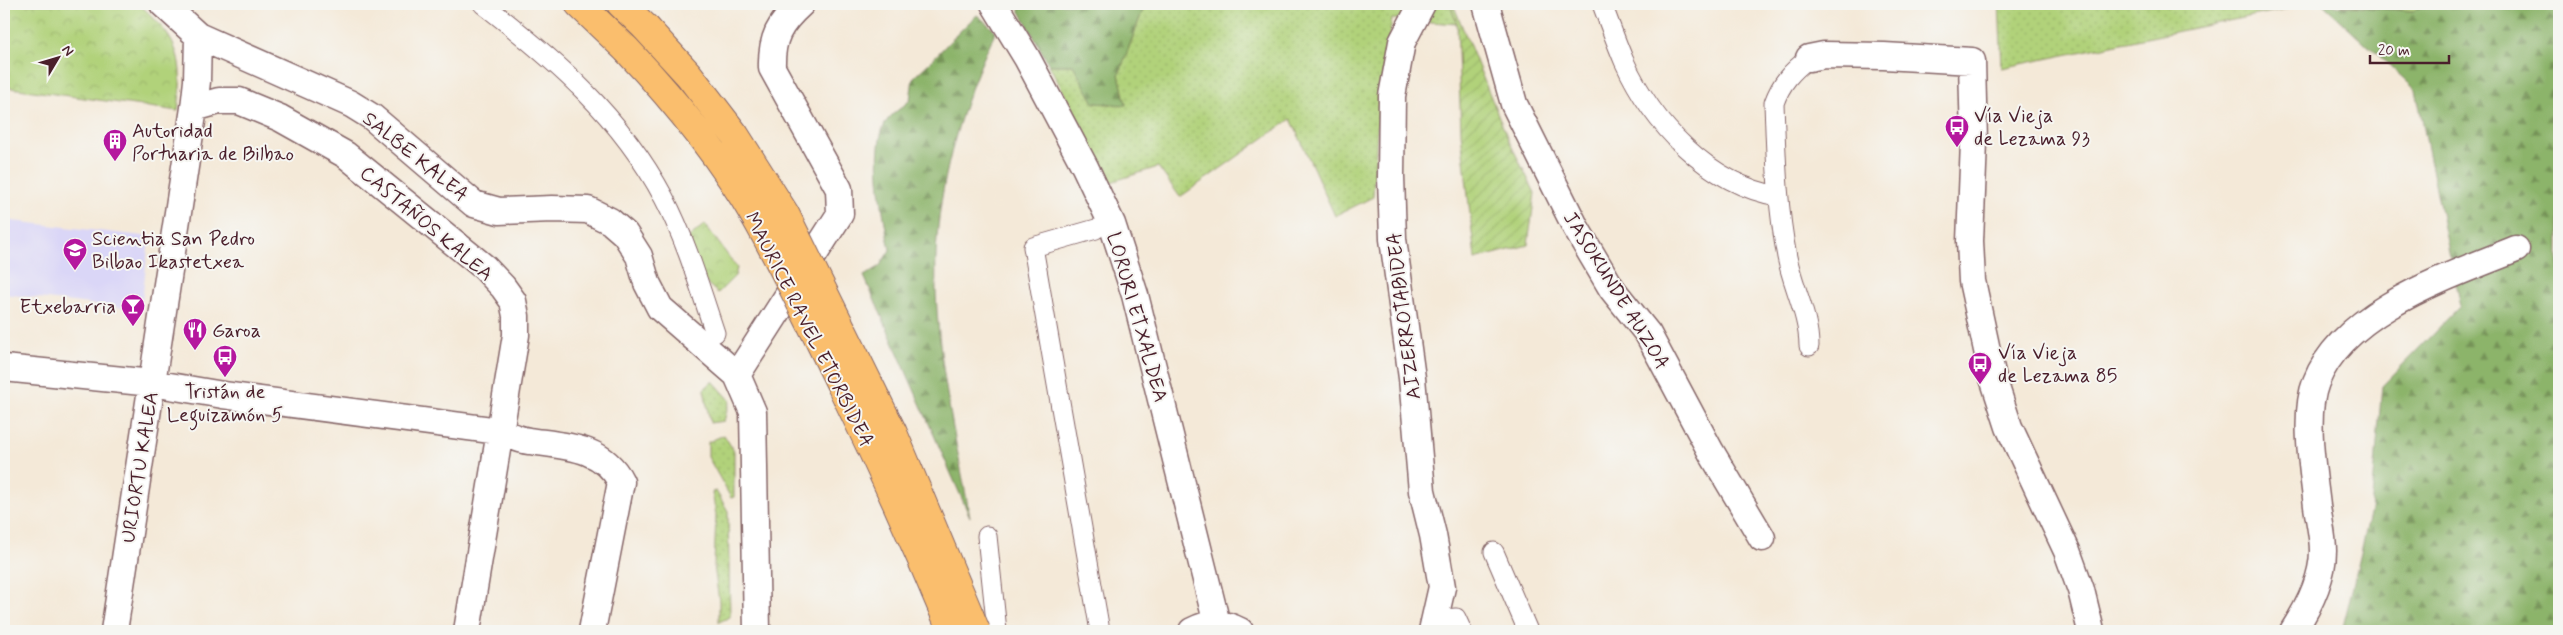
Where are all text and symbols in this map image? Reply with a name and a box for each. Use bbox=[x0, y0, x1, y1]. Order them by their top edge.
north arrow bbox=[32, 32, 82, 82]
scale bar bbox=[2370, 32, 2449, 64]
text: N bbox=[57, 41, 77, 60]
text: 20 m bbox=[2378, 41, 2410, 61]
place label: Vía Vieja de Lezama 93 bbox=[1974, 103, 2090, 153]
street label: SALBE KALEA bbox=[356, 106, 474, 208]
bus stop icon: Vía Vieja de Lezama 93 bbox=[1944, 114, 1970, 148]
place label: Autoridad Portuaria de Bilbao bbox=[132, 118, 294, 168]
building icon: Autoridad Portuaria de Bilbao bbox=[102, 128, 128, 162]
street label: CASTAÑOS KALEA bbox=[353, 160, 499, 288]
street label: JASOKUNDE AUZOA bbox=[1556, 207, 1675, 375]
street label: MAURICE RAVEL ETORBIDEA bbox=[738, 208, 880, 452]
place label: Scientia San Pedro Bilbao Ikastetxea bbox=[92, 226, 255, 276]
street label: LORURI ETXALDEA bbox=[1099, 229, 1174, 406]
street label: AIZERROTABIDEA bbox=[1381, 231, 1428, 401]
school or university icon: Scientia San Pedro Bilbao Ikastetxea bbox=[62, 237, 88, 271]
bar icon: Etxebarria bbox=[120, 293, 146, 327]
place label: Etxebarria bbox=[20, 294, 116, 321]
restaurant icon: Garoa bbox=[182, 317, 208, 351]
place label: Garoa bbox=[212, 318, 261, 345]
place label: Vía Vieja de Lezama 85 bbox=[1998, 340, 2118, 390]
bus stop icon: Tristán de Leguizamón 5 bbox=[212, 344, 238, 378]
bus stop icon: Vía Vieja de Lezama 85 bbox=[1967, 351, 1993, 385]
place label: Tristán de Leguizamón 5 bbox=[167, 379, 283, 431]
street label: URIORTU KALEA bbox=[115, 390, 166, 545]

